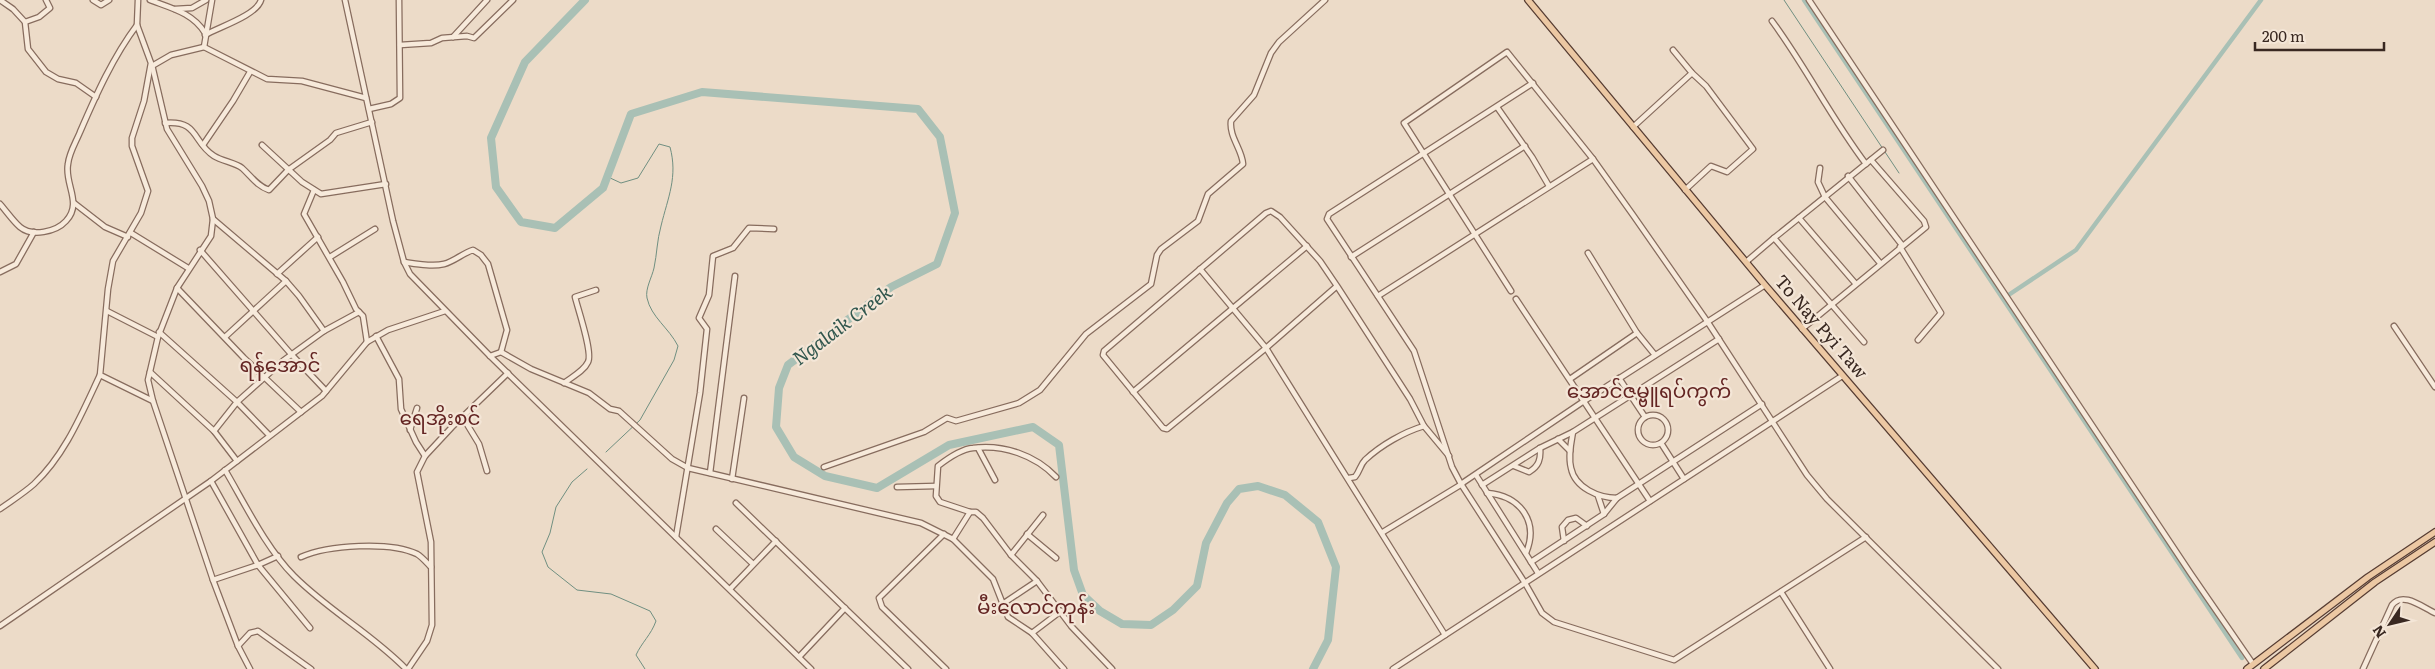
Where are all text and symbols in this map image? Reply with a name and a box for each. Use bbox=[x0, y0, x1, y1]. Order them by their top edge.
scale bar bbox=[2255, 20, 2384, 52]
text: 200 m bbox=[2262, 24, 2305, 47]
street label: To Nay Pyi Taw bbox=[1769, 268, 1875, 384]
water label: Ngalaik Creek bbox=[786, 277, 897, 371]
district label: ရန်အောင် bbox=[240, 348, 321, 381]
district label: အောင်ဇမ္ဗူရပ်ကွက် bbox=[1567, 374, 1731, 407]
district label: ရေအိုးစင် bbox=[400, 401, 480, 435]
district label: မီးလောင်ကုန်း bbox=[977, 590, 1095, 624]
north arrow bbox=[2365, 599, 2415, 649]
text: N bbox=[2367, 621, 2390, 643]

